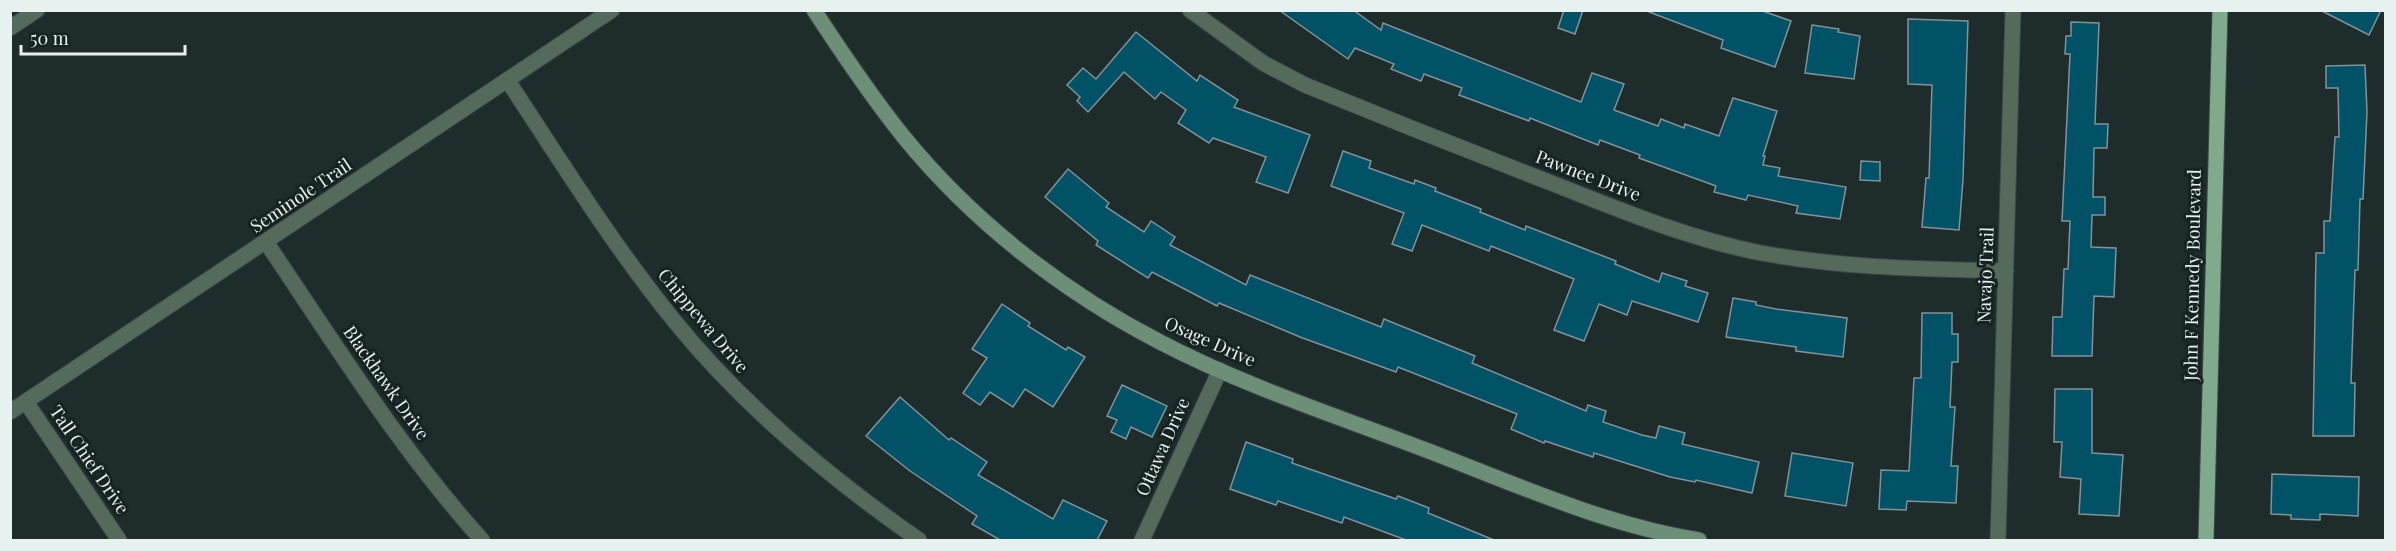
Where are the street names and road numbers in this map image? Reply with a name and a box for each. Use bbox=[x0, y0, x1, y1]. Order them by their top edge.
street label: Pawnee Drive bbox=[1532, 144, 1644, 206]
street label: Seminole Trail bbox=[245, 152, 356, 238]
street label: John F Kennedy Boulevard bbox=[2178, 168, 2206, 382]
street label: Navajo Trail bbox=[1971, 226, 1999, 323]
street label: Chippewa Drive bbox=[653, 263, 754, 378]
street label: Osage Drive bbox=[1161, 310, 1260, 372]
street label: Blackhawk Drive bbox=[338, 321, 435, 444]
street label: Ottawa Drive bbox=[1130, 394, 1194, 500]
street label: Tall Chief Drive bbox=[45, 400, 135, 519]

